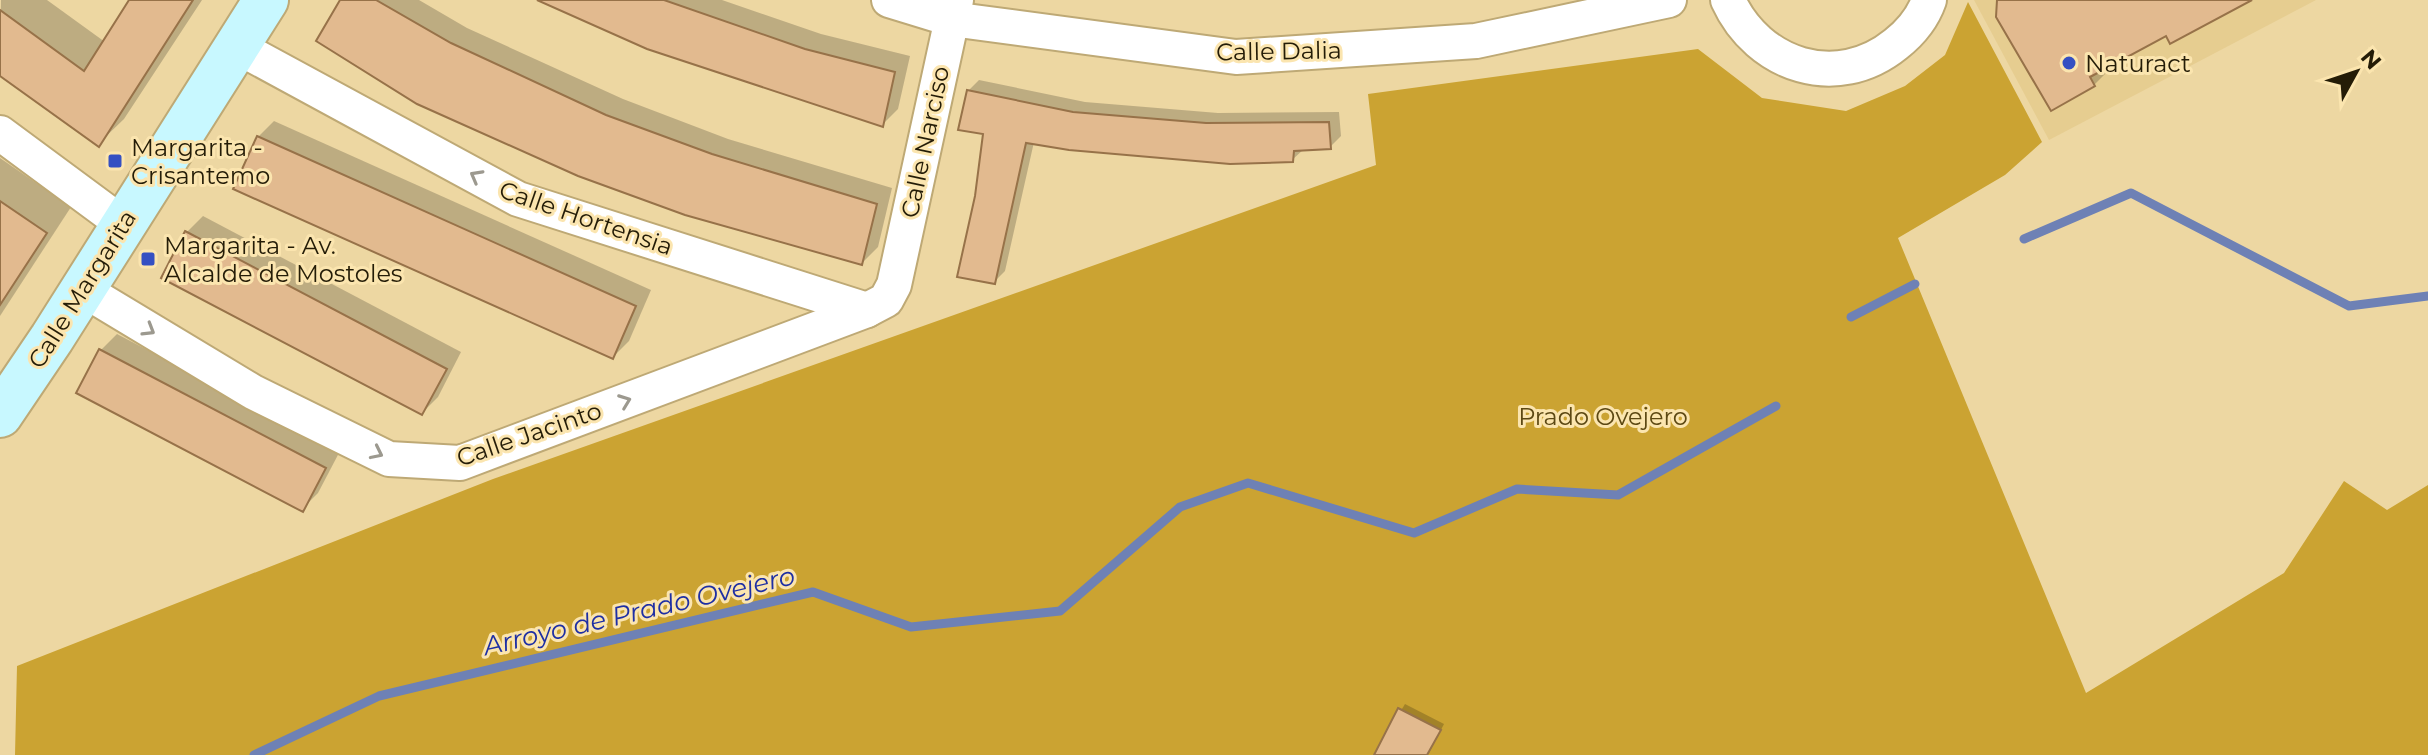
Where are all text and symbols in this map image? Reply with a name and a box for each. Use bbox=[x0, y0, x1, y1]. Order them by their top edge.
north arrow bbox=[2316, 32, 2396, 112]
street label: Calle Dalia bbox=[1216, 35, 1342, 67]
text: N bbox=[2355, 44, 2387, 75]
place label: Naturact bbox=[2085, 49, 2191, 78]
marker: Naturact bbox=[2060, 54, 2078, 72]
street label: Calle Narciso bbox=[895, 64, 955, 220]
place label: Margarita - Crisantemo bbox=[131, 133, 270, 190]
marker: Margarita - Crisantemo bbox=[106, 152, 124, 170]
one-way arrow bbox=[470, 171, 484, 186]
street label: Calle Hortensia bbox=[495, 175, 677, 261]
street label: Calle Margarita bbox=[22, 205, 142, 373]
place label: Margarita - Av. Alcalde de Mostoles bbox=[164, 231, 403, 288]
marker: Margarita - Av. Alcalde de Mostoles bbox=[139, 250, 157, 268]
one-way arrow bbox=[140, 320, 155, 336]
one-way arrow bbox=[617, 394, 631, 411]
street label: Calle Jacinto bbox=[453, 396, 605, 472]
park label: Prado Ovejero bbox=[1518, 402, 1688, 431]
one-way arrow bbox=[369, 443, 384, 459]
water label: Arroyo de Prado Ovejero bbox=[478, 560, 798, 663]

